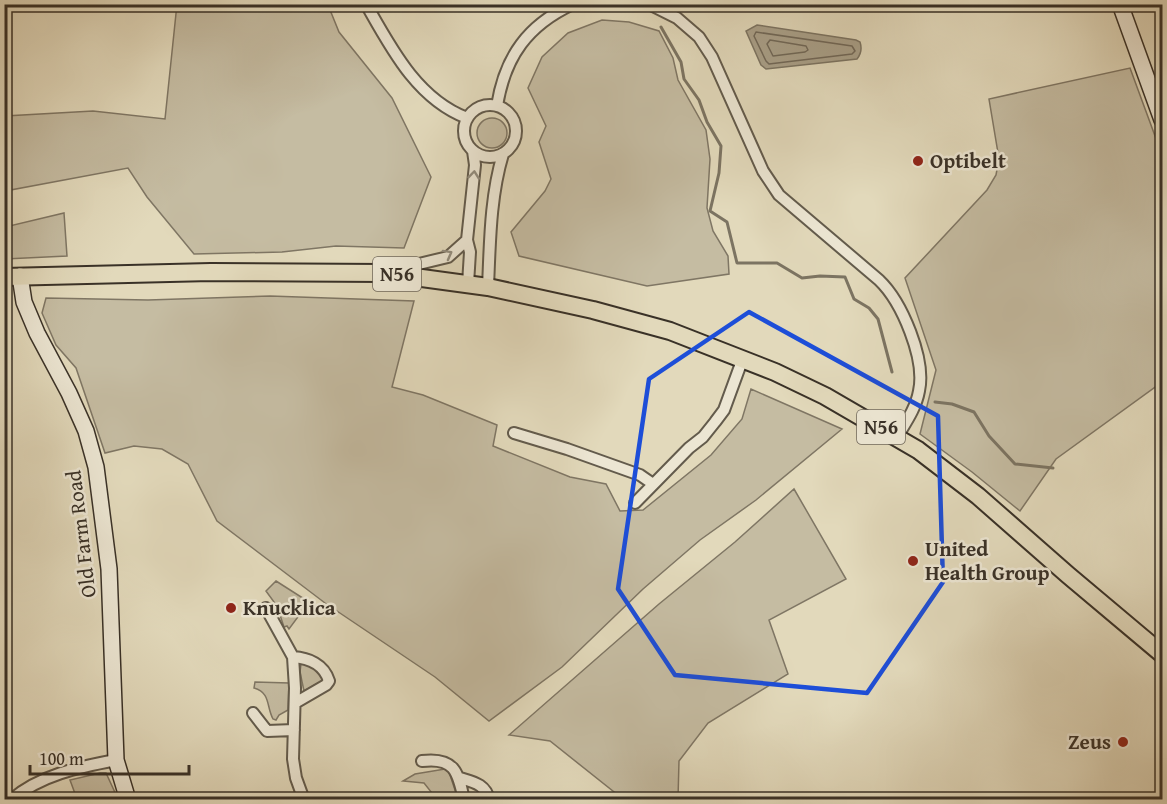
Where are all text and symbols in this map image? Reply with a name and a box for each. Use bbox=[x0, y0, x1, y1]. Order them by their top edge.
place label: Optibelt bbox=[930, 145, 1006, 176]
marker: Optibelt bbox=[911, 154, 925, 168]
one-way arrow bbox=[467, 170, 480, 179]
one-way arrow bbox=[442, 250, 452, 261]
road number: N56 bbox=[373, 257, 421, 291]
road number: N56 bbox=[857, 410, 905, 444]
street label: Old Farm Road bbox=[57, 468, 104, 600]
place label: United Health Group bbox=[925, 533, 1049, 588]
marker: United Health Group bbox=[906, 554, 920, 568]
place label: Knucklica bbox=[243, 592, 336, 623]
marker: Knucklica bbox=[224, 601, 238, 615]
place label: Zeus bbox=[1068, 726, 1111, 757]
marker: Zeus bbox=[1116, 735, 1130, 749]
scale bar bbox=[30, 738, 189, 776]
text: 100 m bbox=[39, 745, 84, 772]

